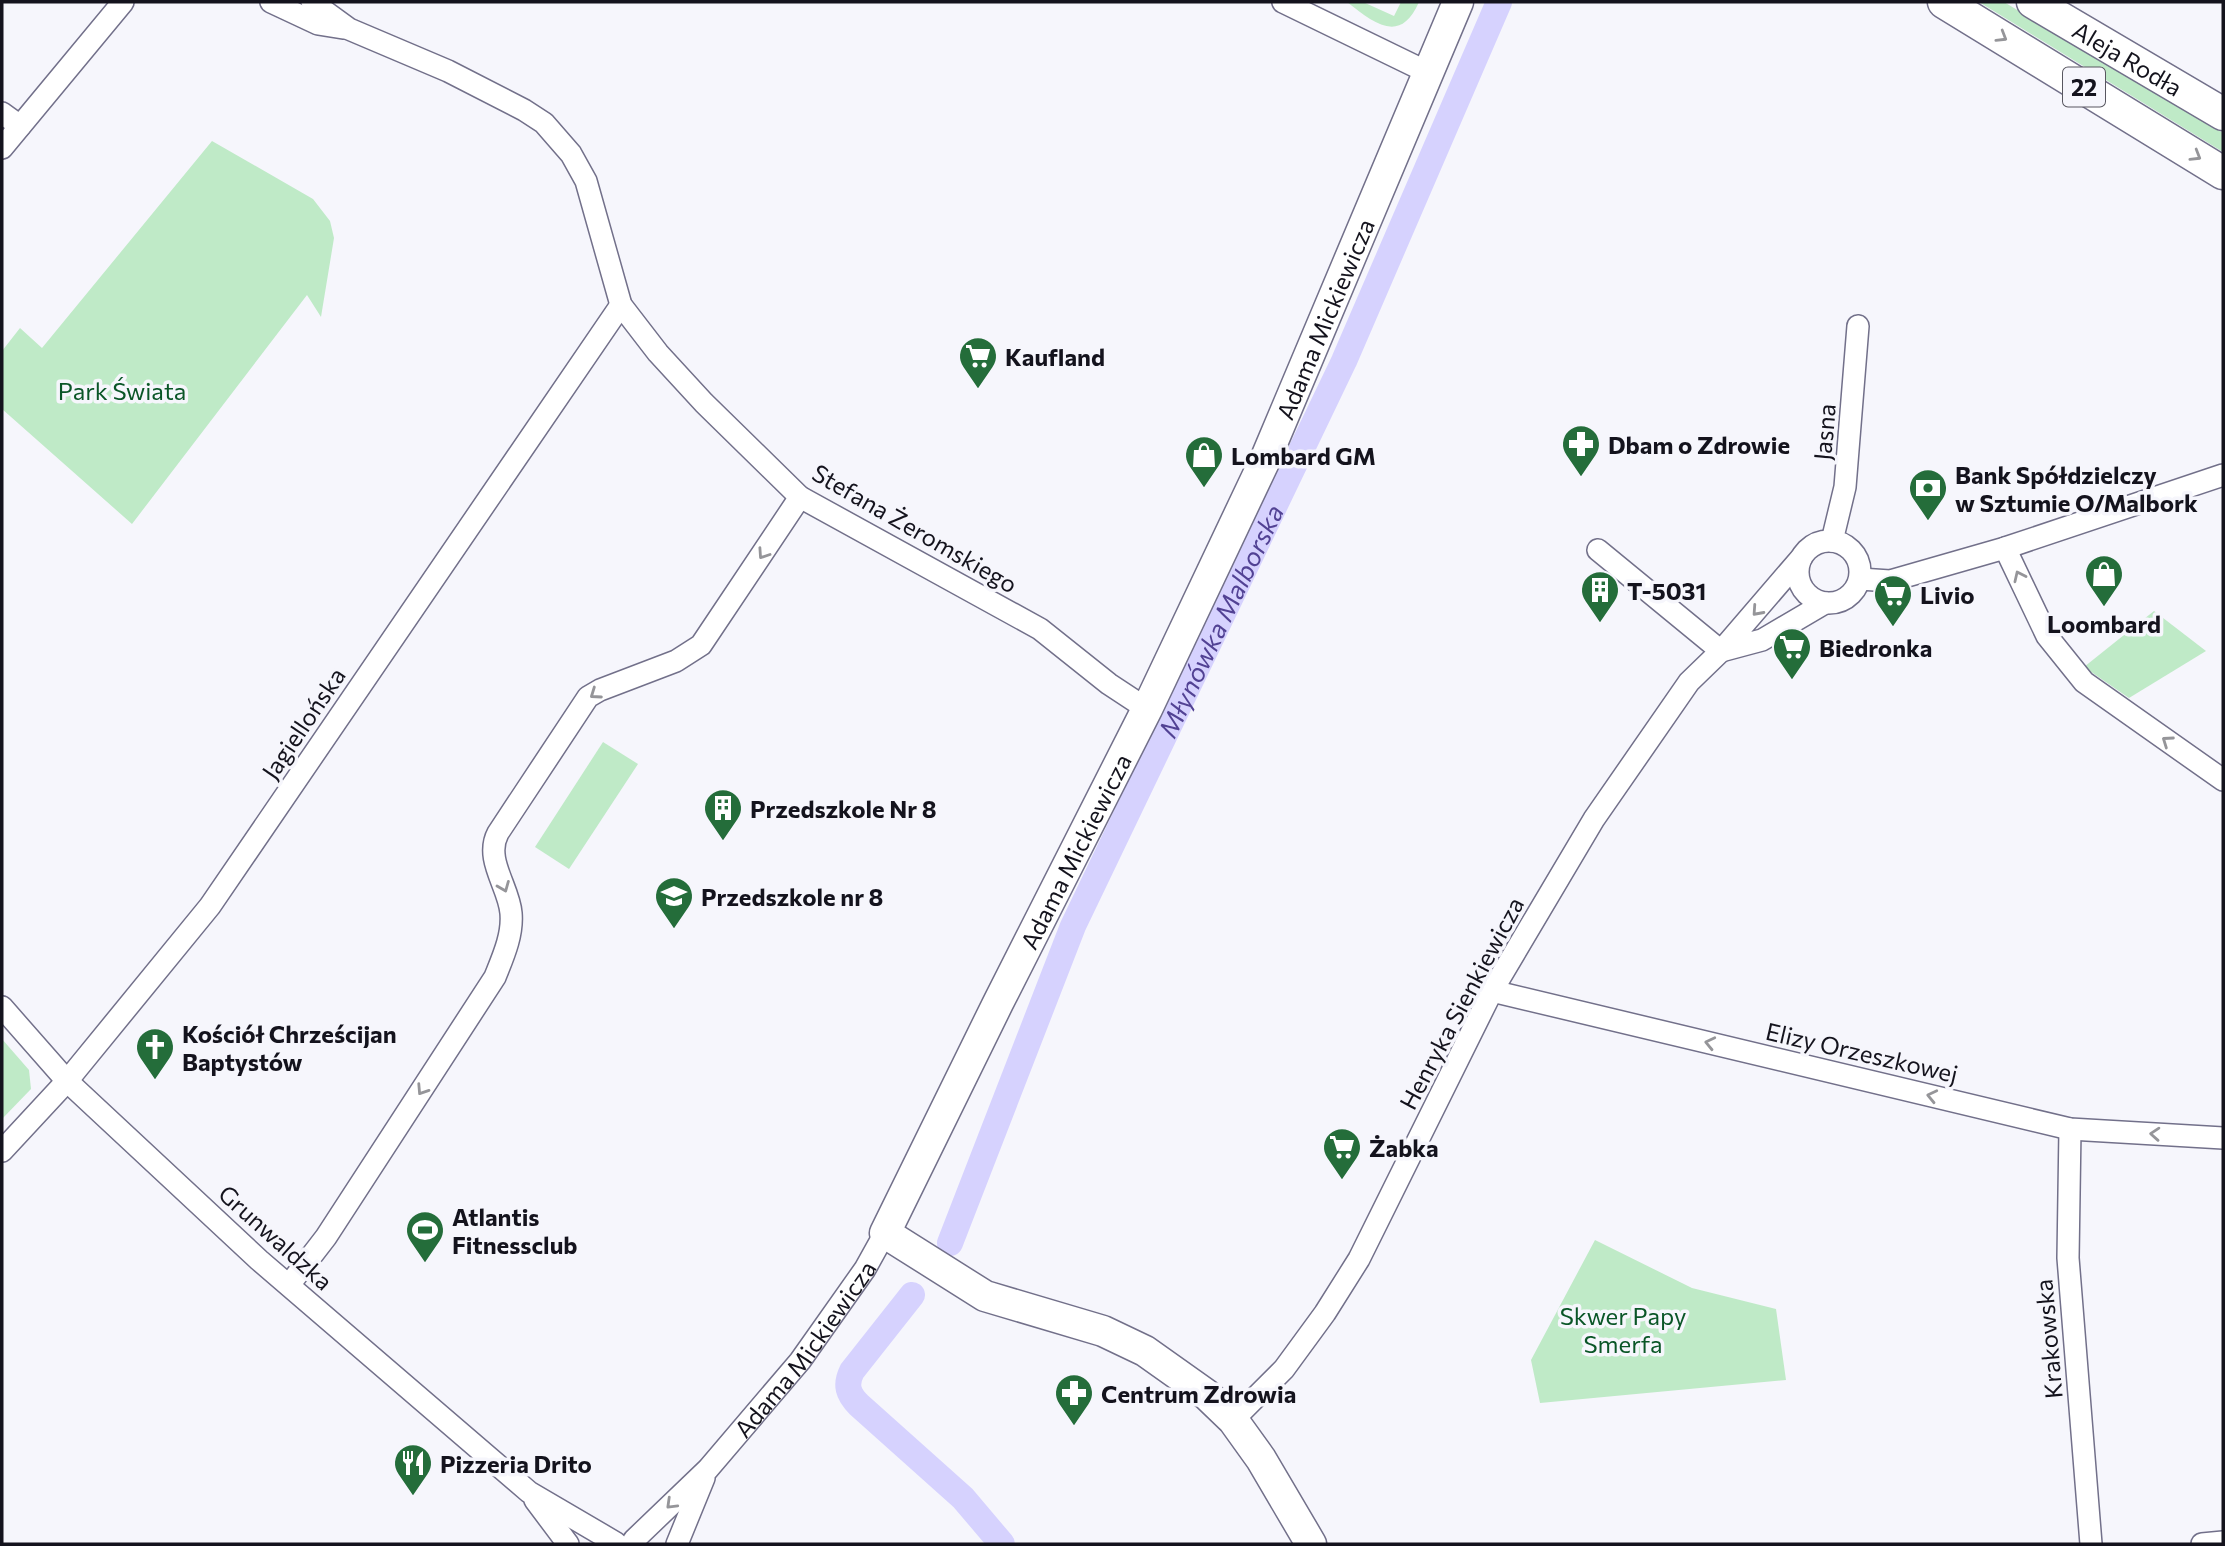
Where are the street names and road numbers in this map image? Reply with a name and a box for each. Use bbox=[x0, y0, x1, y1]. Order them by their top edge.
street label: Aleja Rodła bbox=[2068, 14, 2188, 101]
road number: 22 bbox=[2063, 68, 2105, 106]
street label: Adama Mickiewicza bbox=[1269, 214, 1380, 424]
street label: Jasna bbox=[1807, 402, 1841, 462]
street label: Stefana Żeromskiego bbox=[807, 457, 1023, 599]
street label: Jagiellońska bbox=[255, 662, 351, 784]
street label: Adama Mickiewicza bbox=[1013, 749, 1136, 954]
street label: Henryka Sienkiewicza bbox=[1393, 892, 1529, 1114]
street label: Elizy Orzeszkowej bbox=[1763, 1016, 1961, 1088]
street label: Grunwaldzka bbox=[213, 1178, 339, 1296]
street label: Adama Mickiewicza bbox=[727, 1255, 881, 1443]
street label: Krakowska bbox=[2028, 1278, 2068, 1400]

